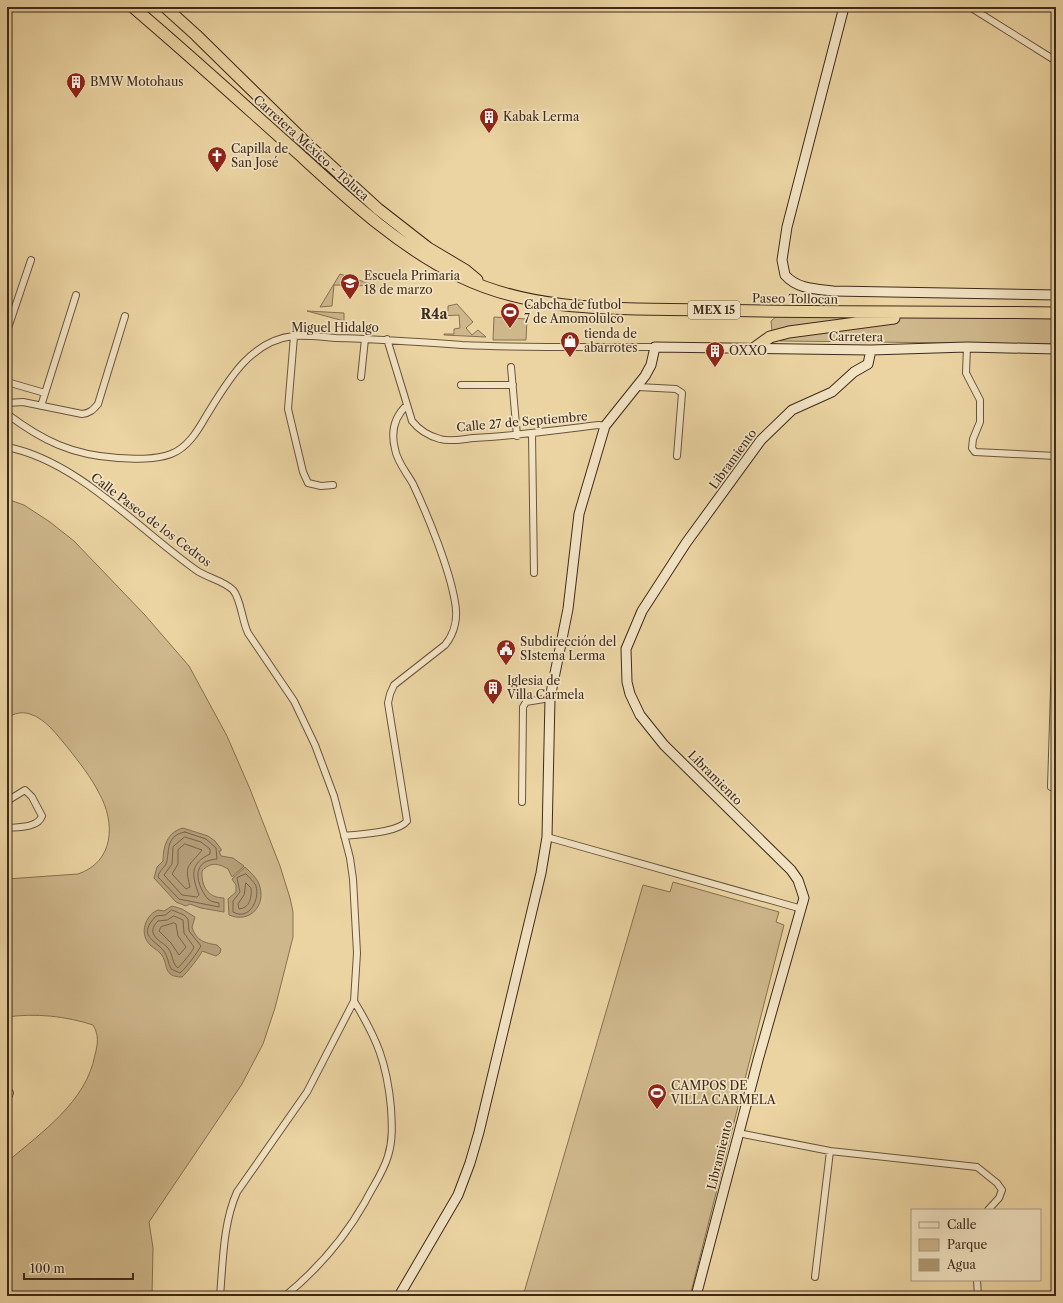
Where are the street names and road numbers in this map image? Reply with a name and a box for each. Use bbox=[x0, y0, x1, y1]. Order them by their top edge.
street label: Carretera México - Toluca bbox=[250, 92, 373, 204]
street label: Paseo Tollocan bbox=[752, 290, 839, 307]
road number: MEX 15 bbox=[688, 301, 740, 319]
street label: Miguel Hidalgo bbox=[291, 320, 379, 335]
street label: Carretera bbox=[829, 329, 884, 344]
street label: Calle 27 de Septiembre bbox=[456, 408, 589, 435]
street label: Libramiento bbox=[706, 426, 759, 492]
street label: Calle Paseo de los Cedros bbox=[88, 470, 214, 570]
street label: Libramiento bbox=[685, 747, 746, 808]
street label: Libramiento bbox=[704, 1119, 735, 1191]

